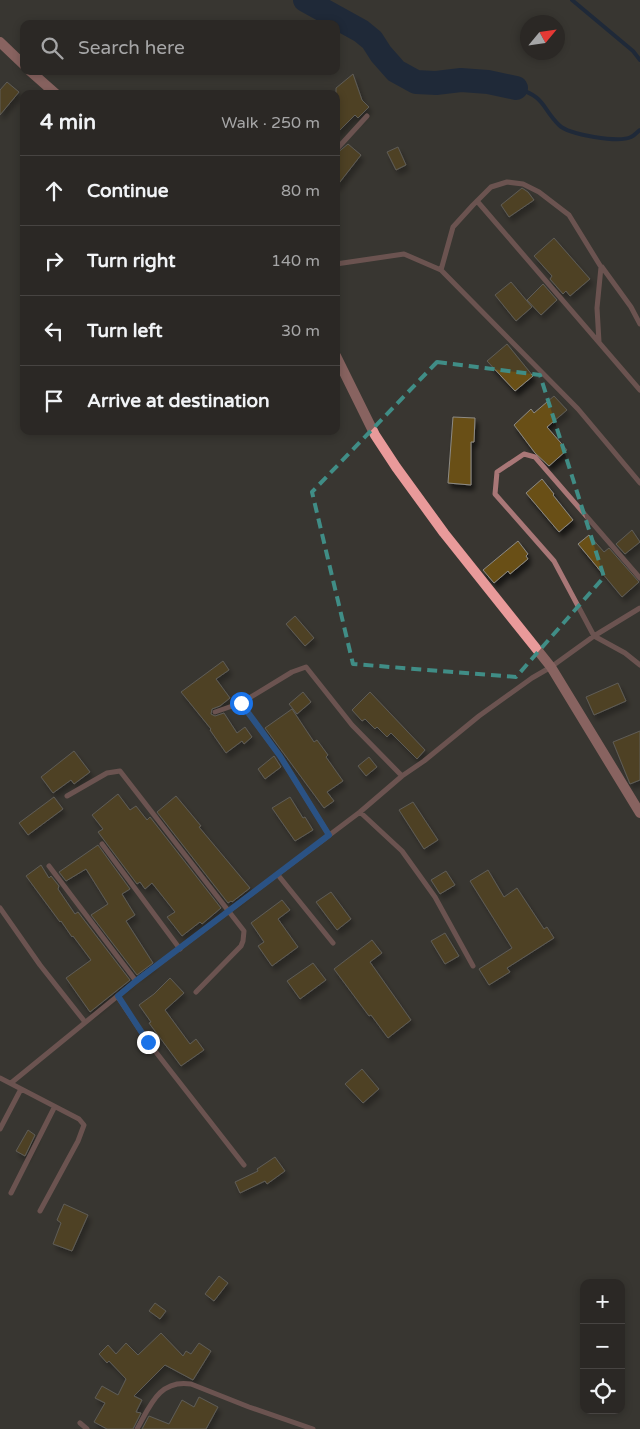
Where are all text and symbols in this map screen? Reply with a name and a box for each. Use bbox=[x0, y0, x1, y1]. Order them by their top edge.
north arrow bbox=[520, 15, 565, 60]
search box bbox=[20, 20, 340, 75]
icon: search bbox=[38, 34, 66, 62]
text: Search here bbox=[78, 37, 185, 59]
text: 4 min bbox=[40, 110, 96, 135]
text: Walk · 250 m bbox=[221, 113, 320, 133]
icon: ahead bbox=[40, 177, 68, 205]
text: Continue bbox=[87, 180, 169, 202]
text: 80 m bbox=[281, 181, 320, 201]
icon: right bbox=[40, 247, 68, 275]
text: Turn right bbox=[87, 250, 175, 272]
text: 140 m bbox=[271, 251, 320, 271]
icon: left bbox=[40, 317, 68, 345]
text: Turn left bbox=[87, 320, 163, 342]
text: 30 m bbox=[281, 321, 320, 341]
icon: arrive bbox=[40, 387, 68, 415]
text: Arrive at destination bbox=[87, 390, 270, 412]
route start bbox=[230, 692, 253, 715]
route end bbox=[137, 1031, 160, 1054]
map controls bbox=[580, 1279, 625, 1414]
button: + bbox=[580, 1279, 625, 1324]
button: − bbox=[580, 1324, 625, 1369]
button: locate bbox=[580, 1369, 625, 1414]

